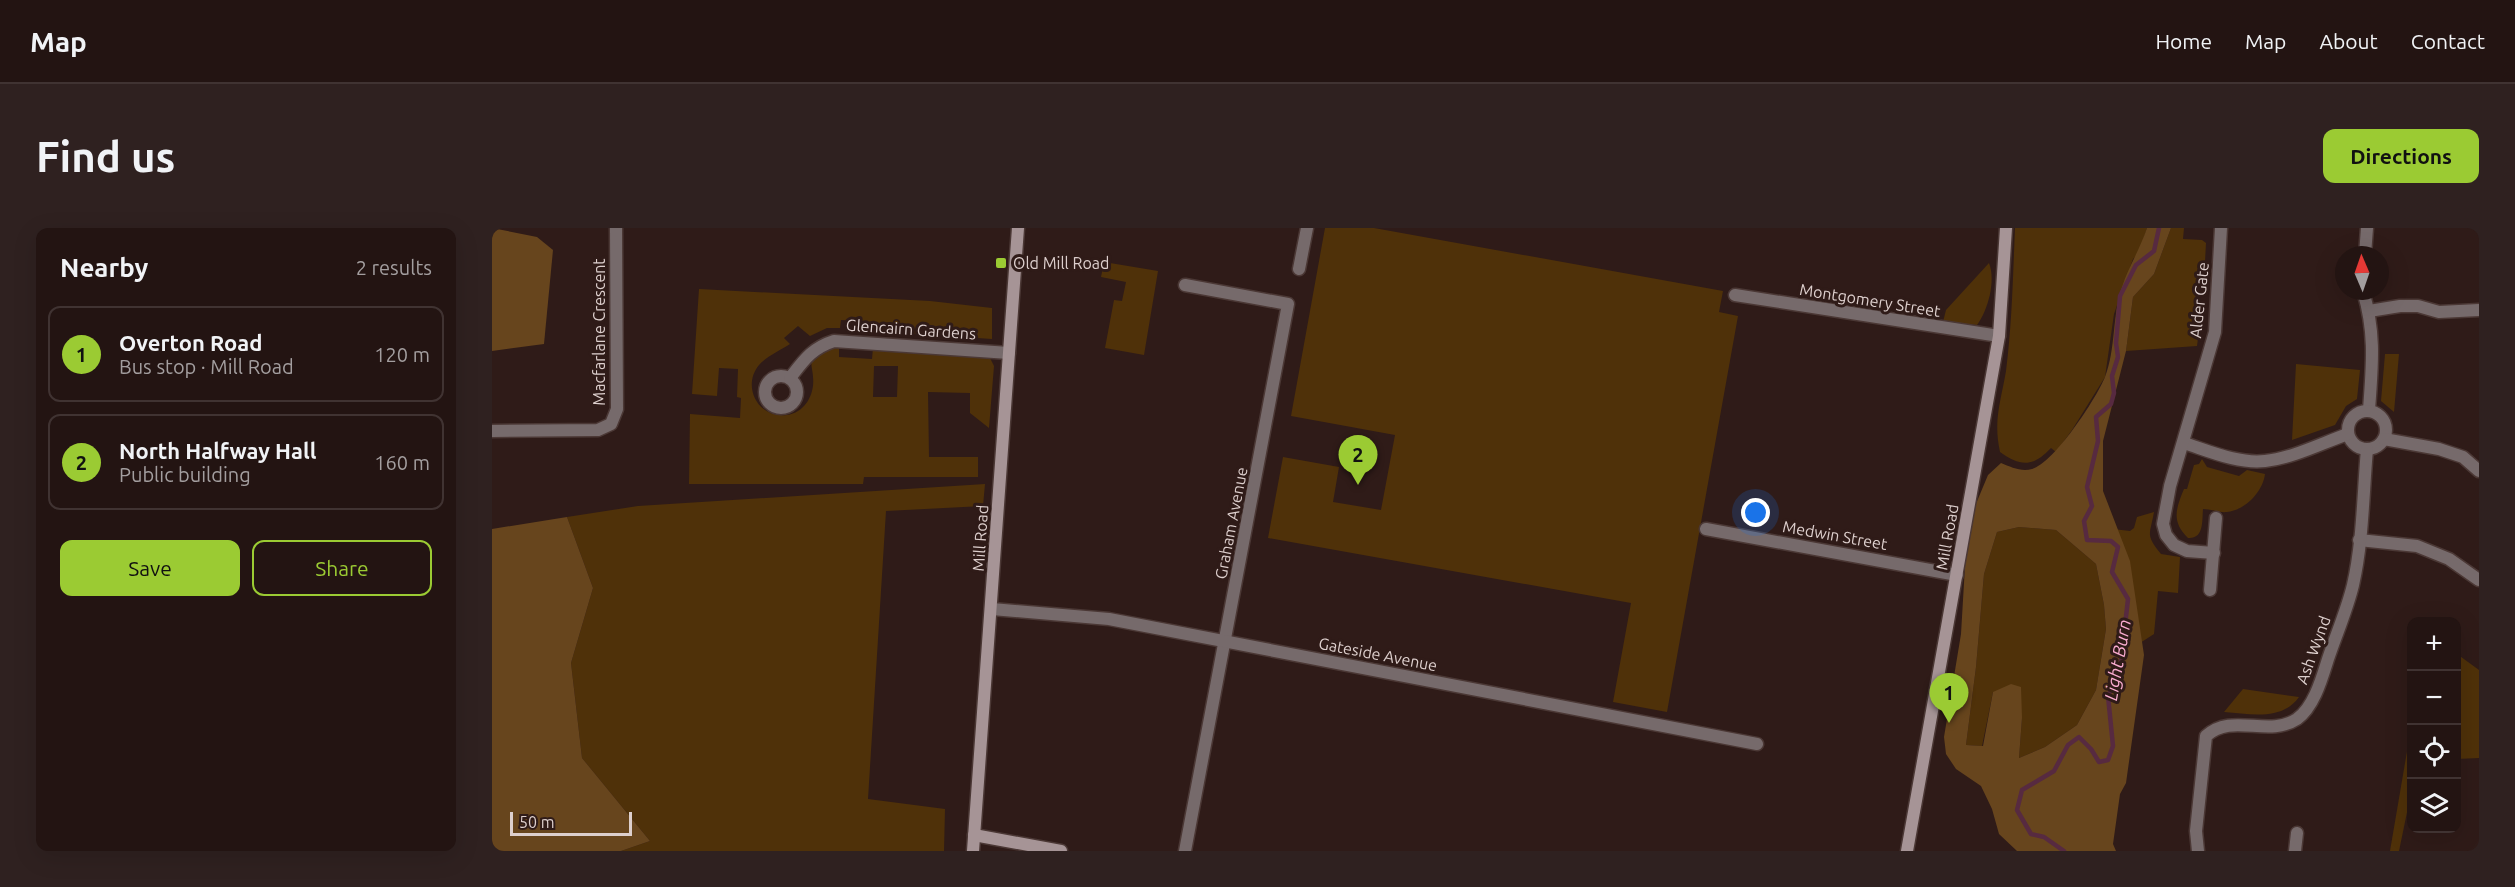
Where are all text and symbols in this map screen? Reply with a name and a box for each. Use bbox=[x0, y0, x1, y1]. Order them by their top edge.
text: Map bbox=[30, 26, 87, 57]
text: Home bbox=[2155, 29, 2212, 53]
text: Map bbox=[2245, 29, 2286, 53]
text: About bbox=[2319, 29, 2378, 53]
text: Contact bbox=[2411, 29, 2485, 53]
button: Directions bbox=[2323, 129, 2479, 183]
text: Find us bbox=[36, 133, 175, 180]
north arrow bbox=[2335, 246, 2389, 300]
text: Nearby bbox=[60, 253, 148, 282]
place label: Old Mill Road bbox=[1013, 254, 1109, 272]
text: 2 results bbox=[356, 256, 432, 279]
marker: Old Mill Road bbox=[994, 256, 1008, 270]
street label: Macfarlane Crescent bbox=[590, 258, 608, 406]
street label: Alder Gate bbox=[2186, 261, 2212, 339]
street label: Montgomery Street bbox=[1798, 280, 1942, 320]
street label: Glencairn Gardens bbox=[845, 315, 977, 343]
text: Overton Road bbox=[119, 330, 262, 355]
text: 1 bbox=[76, 343, 87, 366]
text: 120 m bbox=[374, 343, 430, 366]
text: Bus stop · Mill Road bbox=[119, 355, 294, 378]
pin: 2 bbox=[1338, 436, 1378, 485]
text: North Halfway Hall bbox=[119, 438, 316, 463]
text: 2 bbox=[76, 451, 87, 474]
text: 160 m bbox=[374, 451, 430, 474]
text: Public building bbox=[119, 463, 251, 486]
street label: Graham Avenue bbox=[1211, 466, 1251, 580]
your location bbox=[1741, 498, 1770, 527]
street label: Mill Road bbox=[1932, 503, 1962, 571]
street label: Mill Road bbox=[969, 504, 991, 572]
street label: Medwin Street bbox=[1781, 517, 1889, 553]
button: Save bbox=[60, 540, 240, 596]
button: Share bbox=[252, 540, 432, 596]
street label: Ash Wynd bbox=[2292, 613, 2334, 687]
map controls bbox=[2407, 617, 2461, 833]
button: + bbox=[2407, 617, 2461, 671]
water label: Light Burn bbox=[2100, 618, 2134, 702]
street label: Gateside Avenue bbox=[1317, 634, 1439, 674]
button: − bbox=[2407, 671, 2461, 725]
pin: 1 bbox=[1930, 674, 1968, 723]
button: locate bbox=[2407, 725, 2461, 779]
button: layers bbox=[2407, 779, 2461, 833]
scale bar bbox=[510, 809, 632, 836]
text: 50 m bbox=[519, 813, 555, 831]

